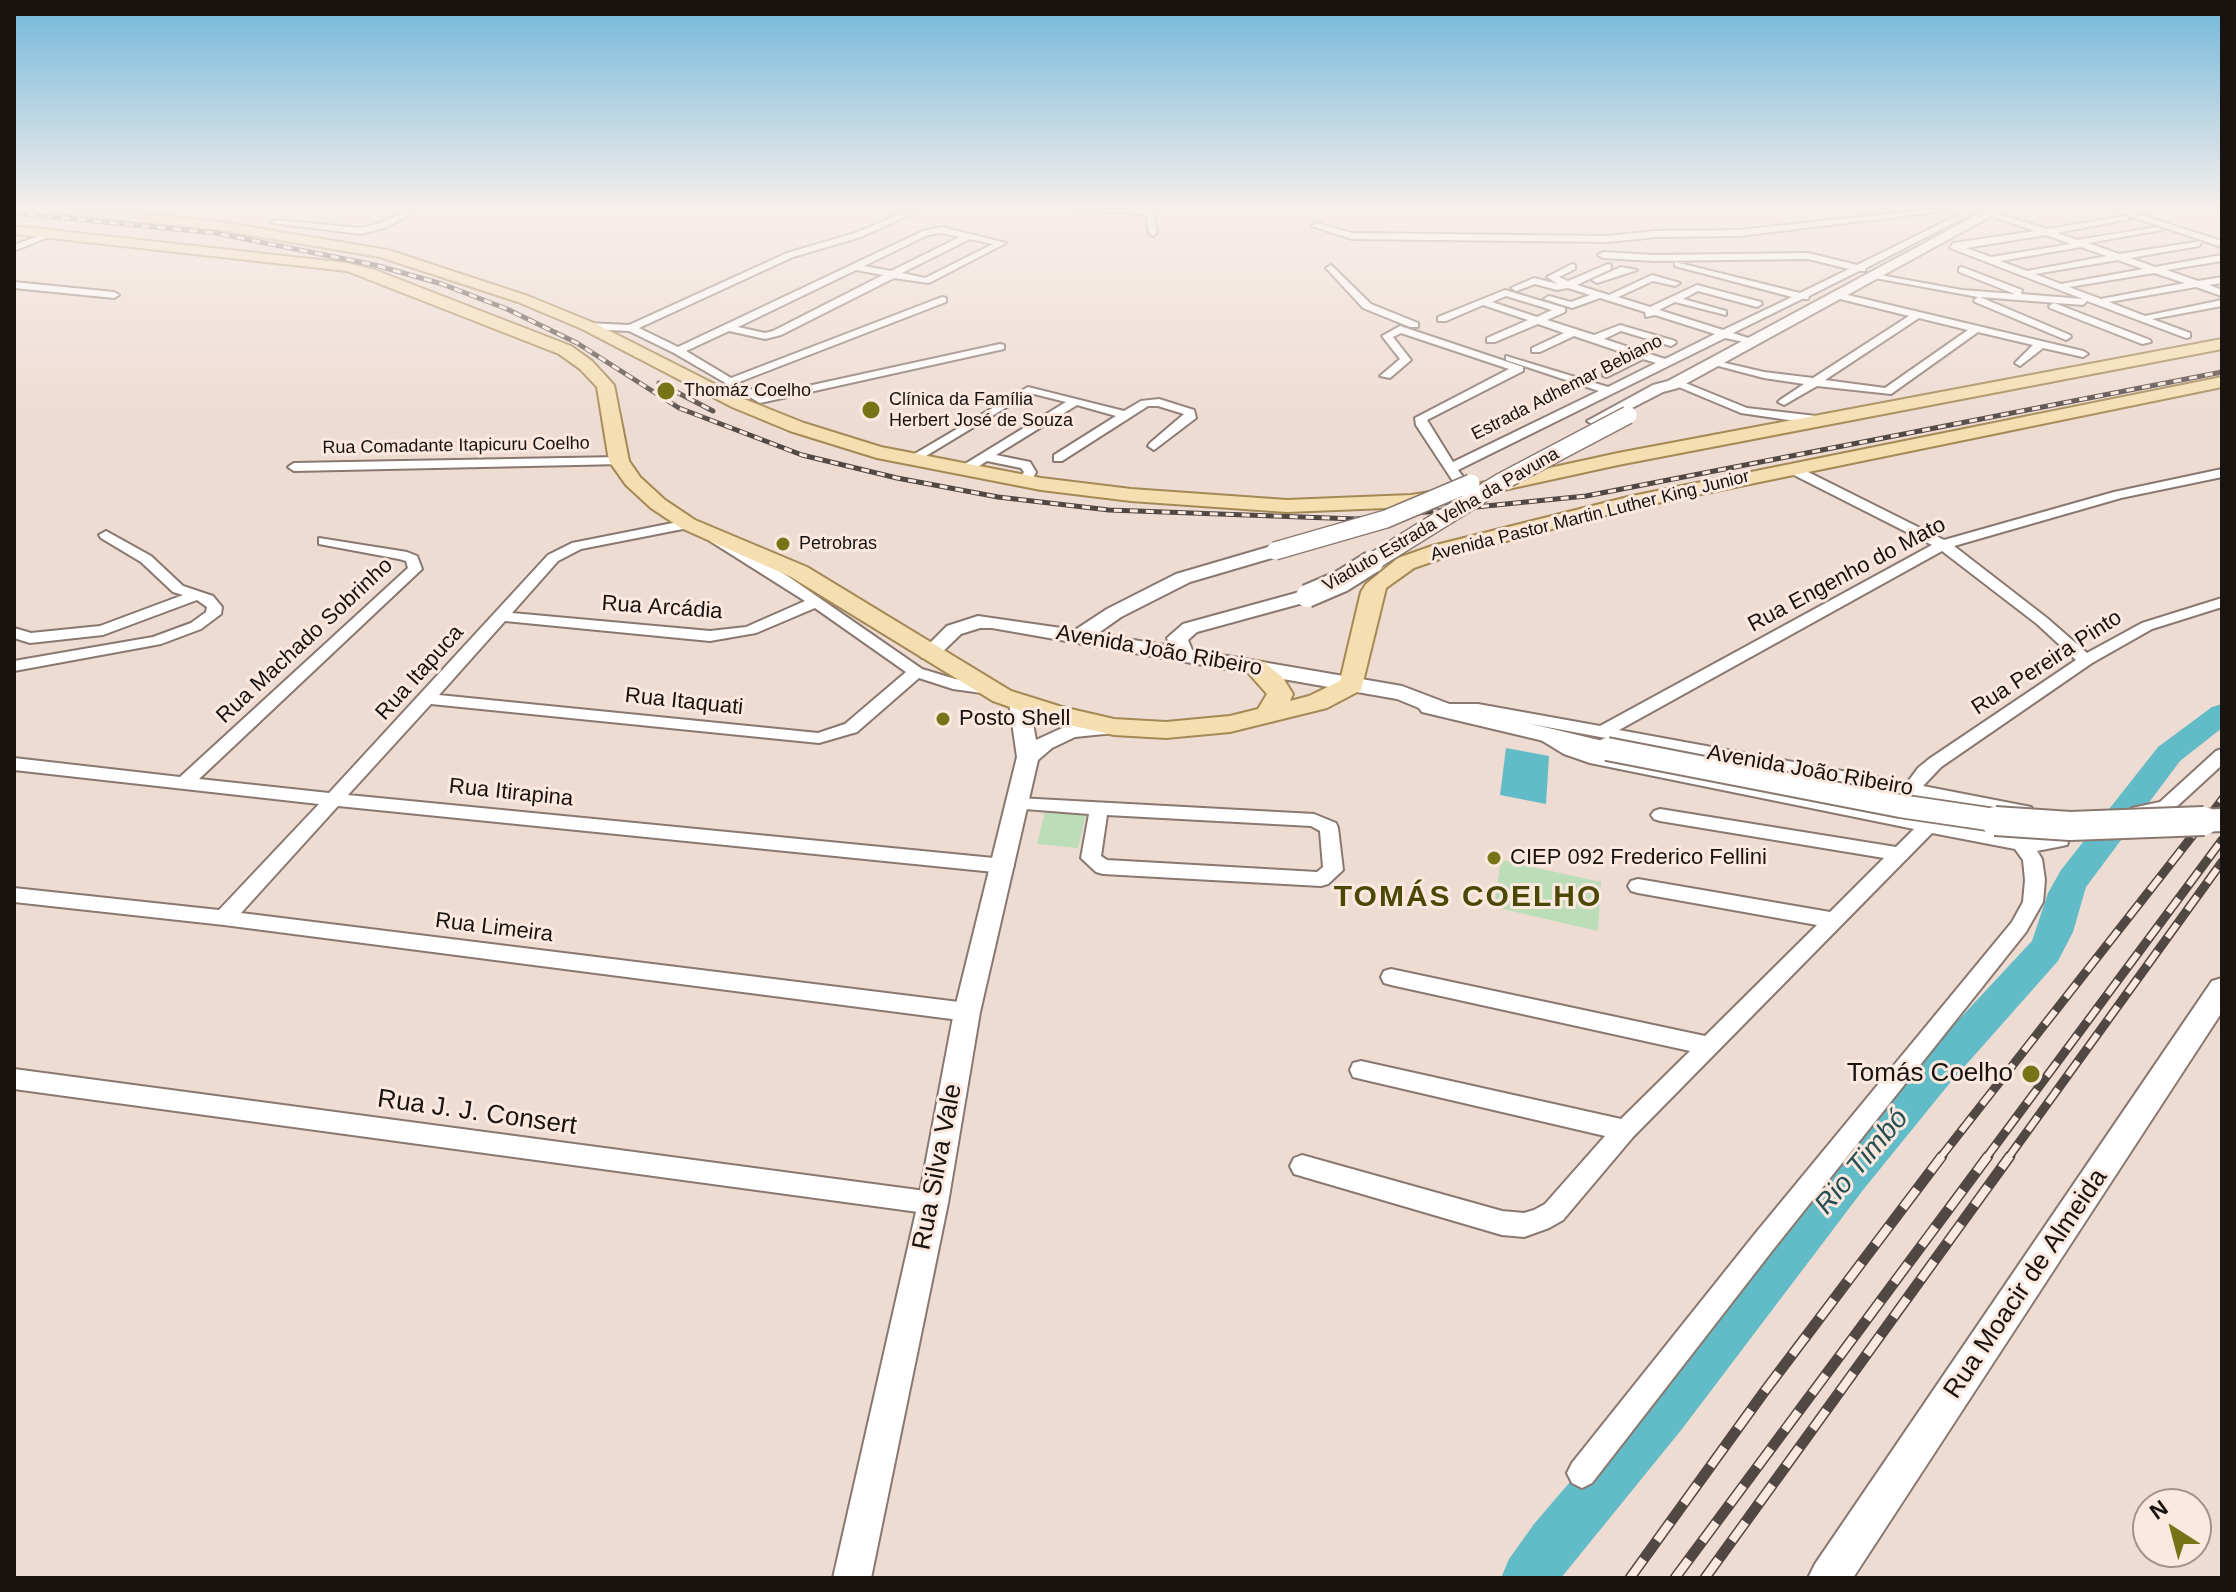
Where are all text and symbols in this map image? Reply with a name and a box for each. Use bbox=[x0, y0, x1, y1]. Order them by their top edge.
street label: Estrada Adhemar Bebiano bbox=[1468, 330, 1666, 446]
marker: Thomáz Coelho bbox=[655, 380, 677, 402]
place label: Thomáz Coelho bbox=[684, 380, 811, 402]
place label: Clínica da Família Herbert José de Souza bbox=[889, 389, 1073, 432]
marker: Clínica da Família Herbert José de Souza bbox=[860, 399, 882, 421]
street label: Rua Comadante Itapicuru Coelho bbox=[322, 433, 590, 459]
street label: Viaduto Estrada Velha da Pavuna bbox=[1319, 443, 1563, 597]
street label: Avenida Pastor Martin Luther King Junior bbox=[1428, 466, 1752, 566]
street label: Rua Engenho do Mato bbox=[1744, 512, 1950, 638]
place label: Petrobras bbox=[799, 533, 877, 555]
marker: Petrobras bbox=[774, 535, 792, 553]
street label: Rua Machado Sobrinho bbox=[211, 553, 399, 729]
street label: Rua Arcádia bbox=[601, 591, 723, 625]
street label: Rua Pereira Pinto bbox=[1967, 605, 2127, 721]
street label: Rua Itapuca bbox=[370, 620, 470, 726]
street label: Avenida João Ribeiro bbox=[1054, 620, 1264, 682]
street label: Rua Itaquati bbox=[624, 683, 744, 721]
place label: Posto Shell bbox=[959, 706, 1070, 732]
marker: Posto Shell bbox=[934, 710, 952, 728]
street label: Avenida João Ribeiro bbox=[1705, 740, 1915, 802]
street label: Rua Itirapina bbox=[448, 773, 574, 813]
place label: CIEP 092 Frederico Fellini bbox=[1510, 845, 1767, 871]
marker: CIEP 092 Frederico Fellini bbox=[1485, 849, 1503, 867]
district label: TOMÁS COELHO bbox=[1334, 880, 1602, 916]
street label: Rua Limeira bbox=[434, 908, 554, 948]
place label: Tomás Coelho bbox=[1847, 1058, 2013, 1090]
marker: Tomás Coelho bbox=[2020, 1063, 2042, 1085]
street label: Rua Silva Vale bbox=[907, 1081, 969, 1253]
street label: Rua J. J. Consert bbox=[375, 1084, 579, 1142]
water label: Rio Timbó bbox=[1808, 1102, 1916, 1222]
street label: Rua Moacir de Almeida bbox=[1938, 1163, 2114, 1405]
north arrow bbox=[2132, 1488, 2212, 1568]
text: N bbox=[2145, 1495, 2173, 1525]

